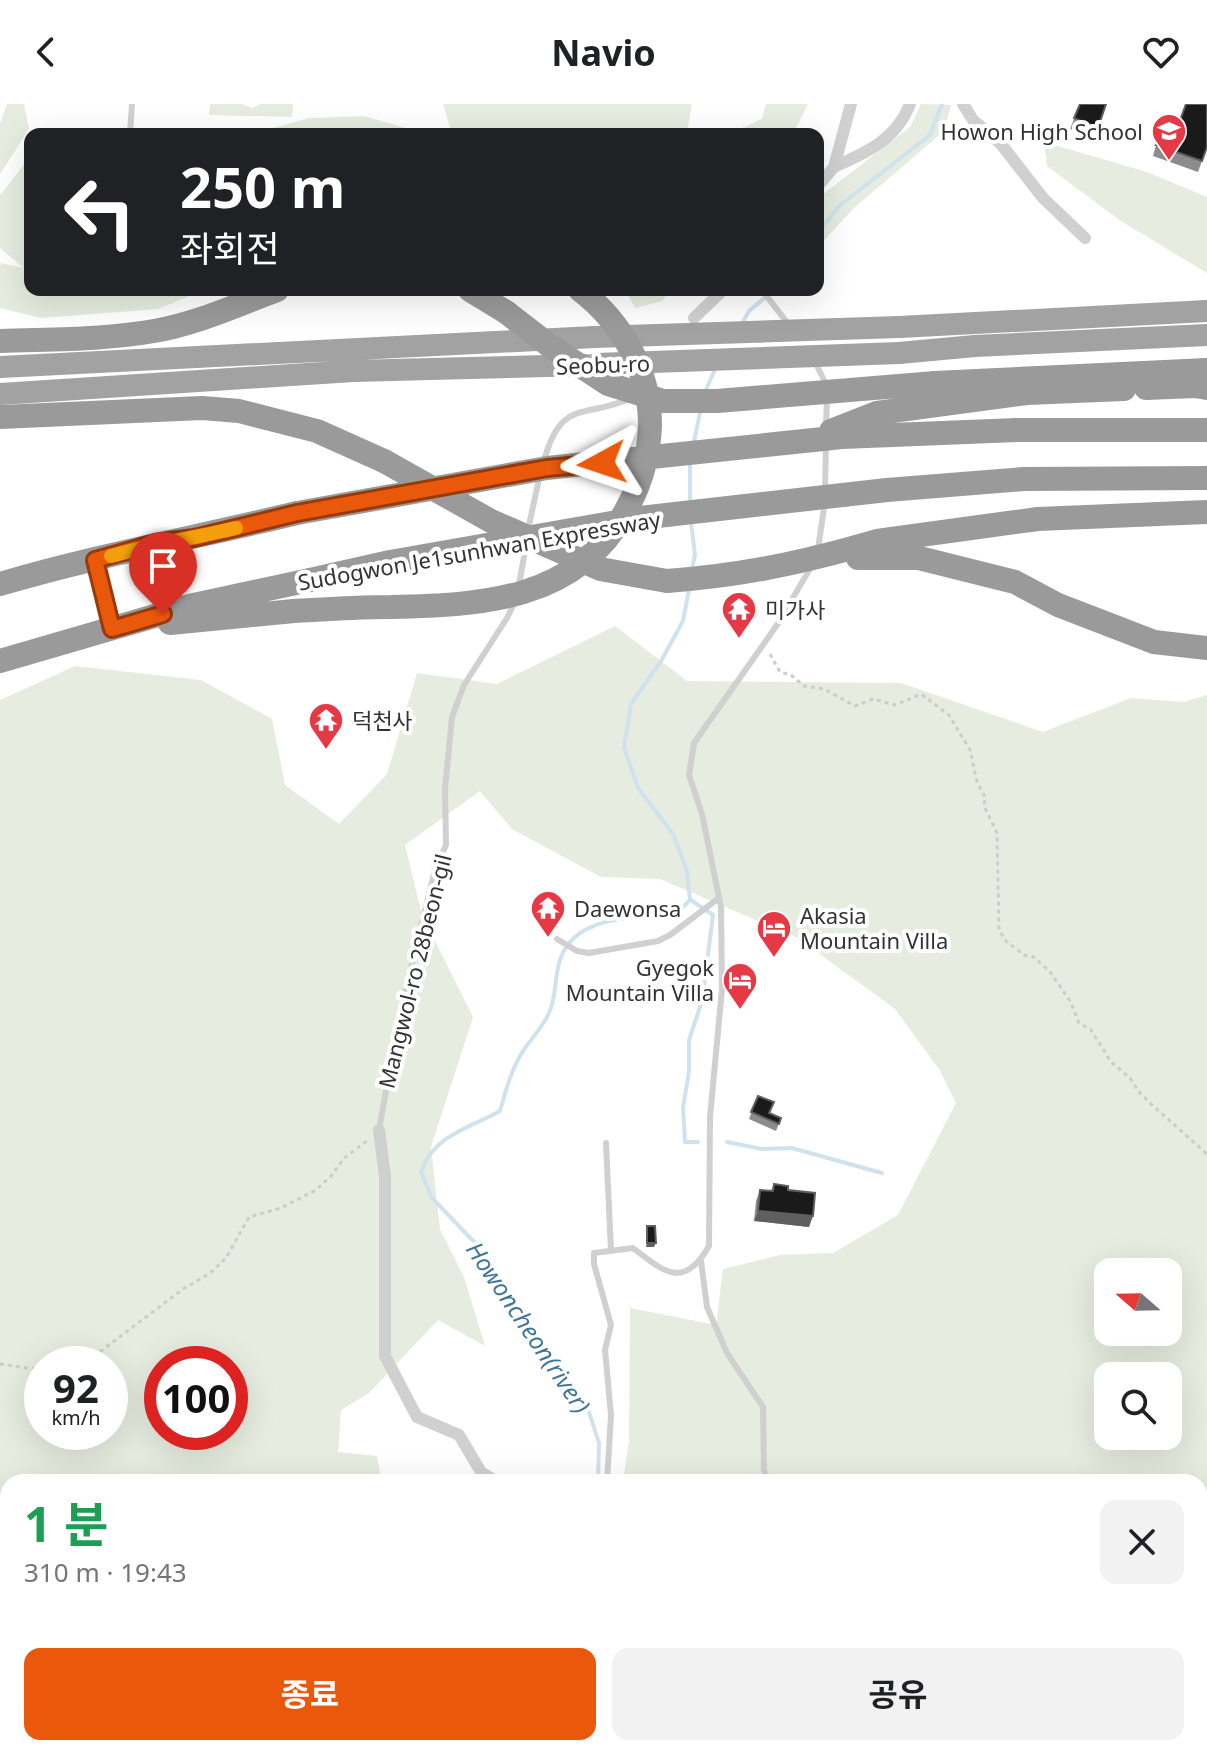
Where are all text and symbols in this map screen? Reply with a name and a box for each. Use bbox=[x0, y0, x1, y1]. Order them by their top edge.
text: Navio bbox=[551, 28, 656, 77]
icon: back bbox=[24, 30, 68, 74]
icon: heart bbox=[1139, 30, 1183, 74]
school or university icon: Howon High School bbox=[1150, 112, 1188, 162]
place label: Howon High School bbox=[941, 116, 1143, 146]
text: 250 m bbox=[180, 148, 345, 224]
icon: left bbox=[48, 160, 152, 264]
text: 좌회전 bbox=[180, 224, 279, 273]
street label: Seobu-ro bbox=[556, 347, 650, 381]
position arrow bbox=[560, 421, 644, 505]
street label: Sudogwon Je1sunhwan Expressway bbox=[295, 503, 663, 597]
pin bbox=[129, 532, 197, 614]
icon: arrive bbox=[141, 544, 185, 588]
temple icon: 미가사 bbox=[720, 590, 758, 640]
place label: 미가사 bbox=[765, 594, 826, 624]
temple icon: 덕천사 bbox=[307, 701, 345, 751]
place label: 덕천사 bbox=[352, 705, 413, 735]
street label: Mangwol-ro 28beon-gil bbox=[370, 851, 458, 1091]
temple icon: Daewonsa bbox=[529, 889, 567, 939]
place label: Daewonsa bbox=[574, 893, 681, 923]
place label: Akasia Mountain Villa bbox=[800, 900, 948, 955]
hotel icon: Akasia Mountain Villa bbox=[755, 909, 793, 959]
place label: Gyegok Mountain Villa bbox=[566, 952, 714, 1007]
hotel icon: Gyegok Mountain Villa bbox=[721, 961, 759, 1011]
water label: Howoncheon(river) bbox=[459, 1235, 599, 1419]
north arrow bbox=[1094, 1258, 1182, 1346]
map controls bbox=[1094, 1258, 1182, 1450]
speed limit sign: 100 bbox=[144, 1346, 248, 1450]
text: 92 bbox=[53, 1360, 99, 1415]
button: search bbox=[1094, 1362, 1182, 1450]
text: km/h bbox=[51, 1404, 101, 1431]
text: 1 분 bbox=[24, 1491, 108, 1556]
button: close bbox=[1100, 1500, 1184, 1584]
text: 310 m · 19:43 bbox=[24, 1554, 187, 1590]
button: 종료 bbox=[24, 1648, 596, 1740]
button: 공유 bbox=[612, 1648, 1184, 1740]

